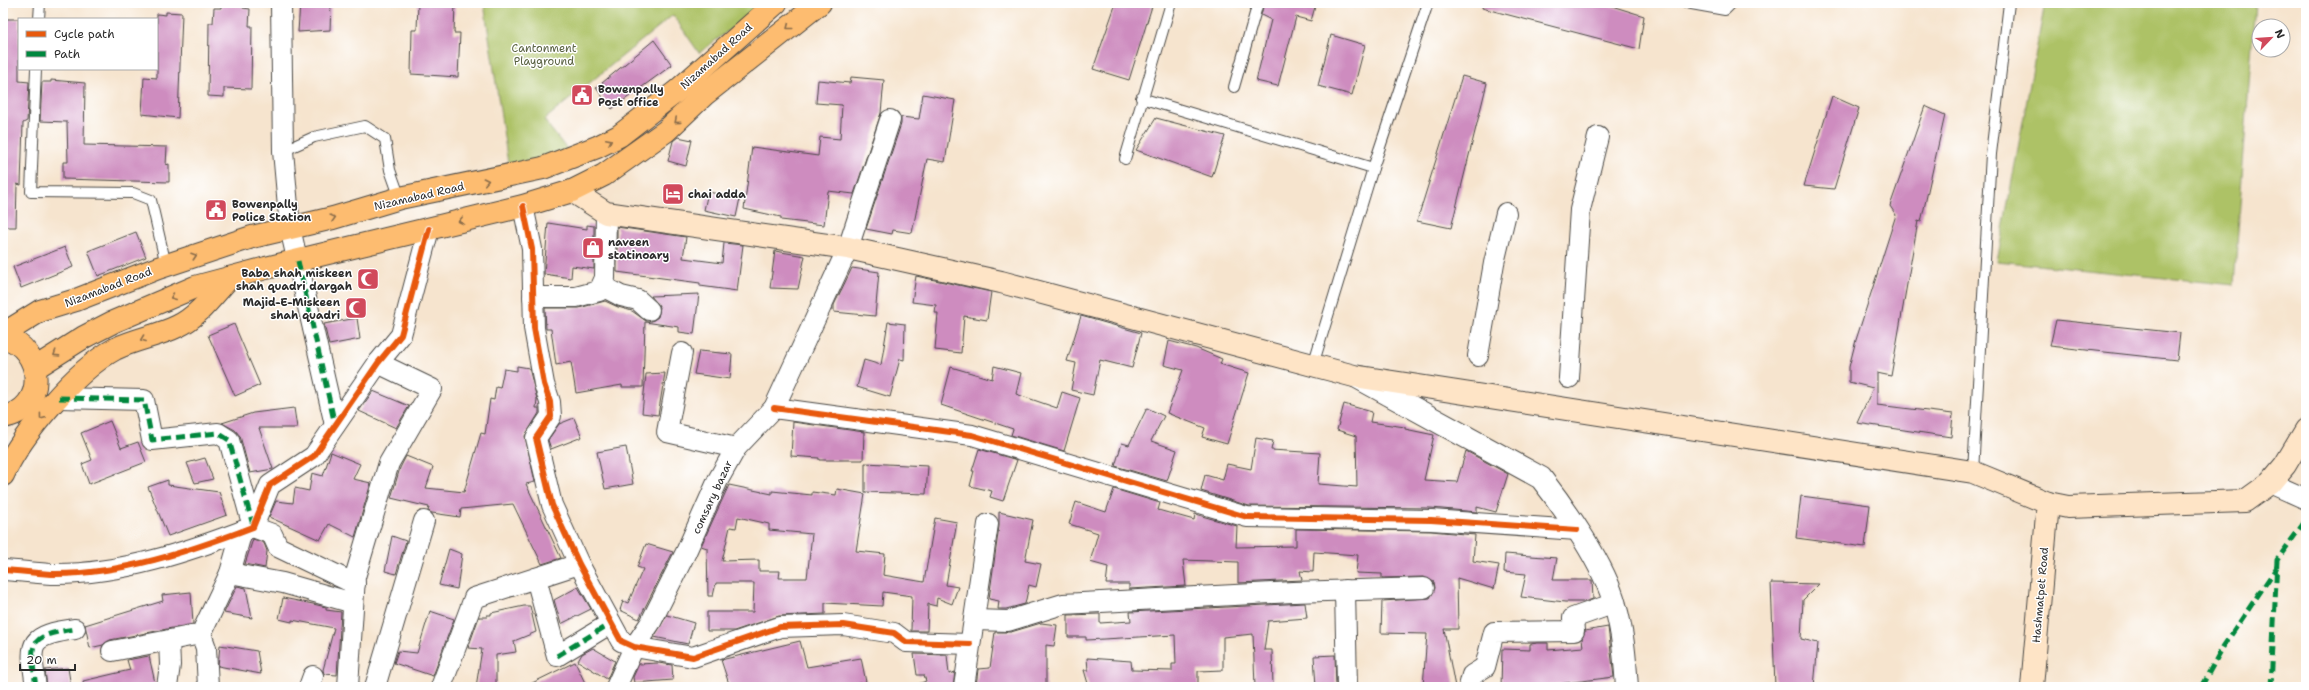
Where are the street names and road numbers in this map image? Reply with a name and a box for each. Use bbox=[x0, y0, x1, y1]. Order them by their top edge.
street label: Nizamabad Road bbox=[677, 20, 756, 93]
street label: Nizamabad Road bbox=[373, 179, 466, 214]
street label: Nizamabad Road bbox=[62, 264, 154, 311]
street label: comsary bazar bbox=[689, 458, 736, 536]
street label: Hashmatpet Road bbox=[2029, 546, 2052, 644]

